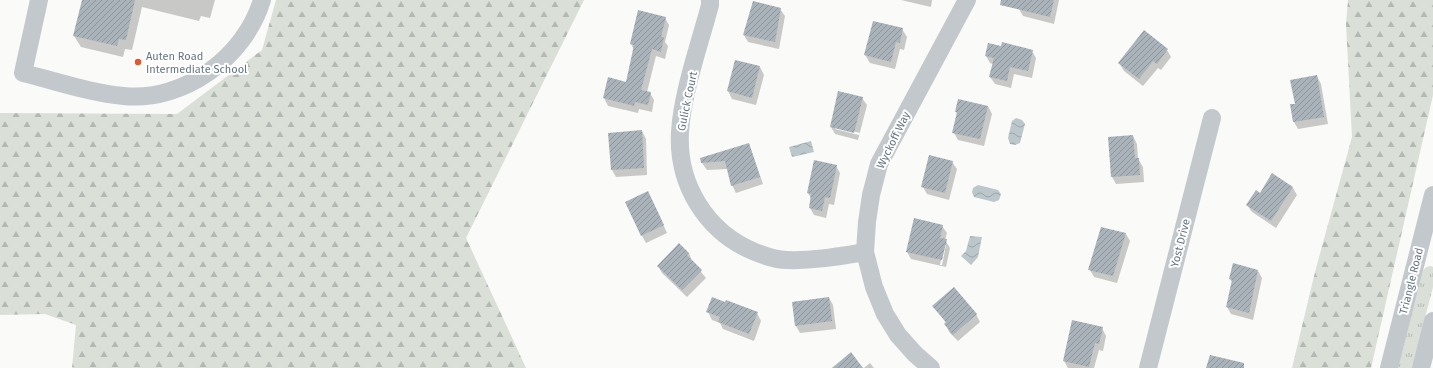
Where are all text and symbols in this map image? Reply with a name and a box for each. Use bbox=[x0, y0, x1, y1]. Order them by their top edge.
place label: Auten Road Intermediate School bbox=[146, 50, 247, 76]
marker: Auten Road Intermediate School bbox=[133, 57, 143, 67]
street label: Gulick Court bbox=[675, 70, 700, 132]
street label: Wyckoff Way bbox=[874, 109, 913, 171]
street label: Yost Drive bbox=[1168, 217, 1193, 269]
street label: Triangle Road bbox=[1397, 246, 1426, 316]

